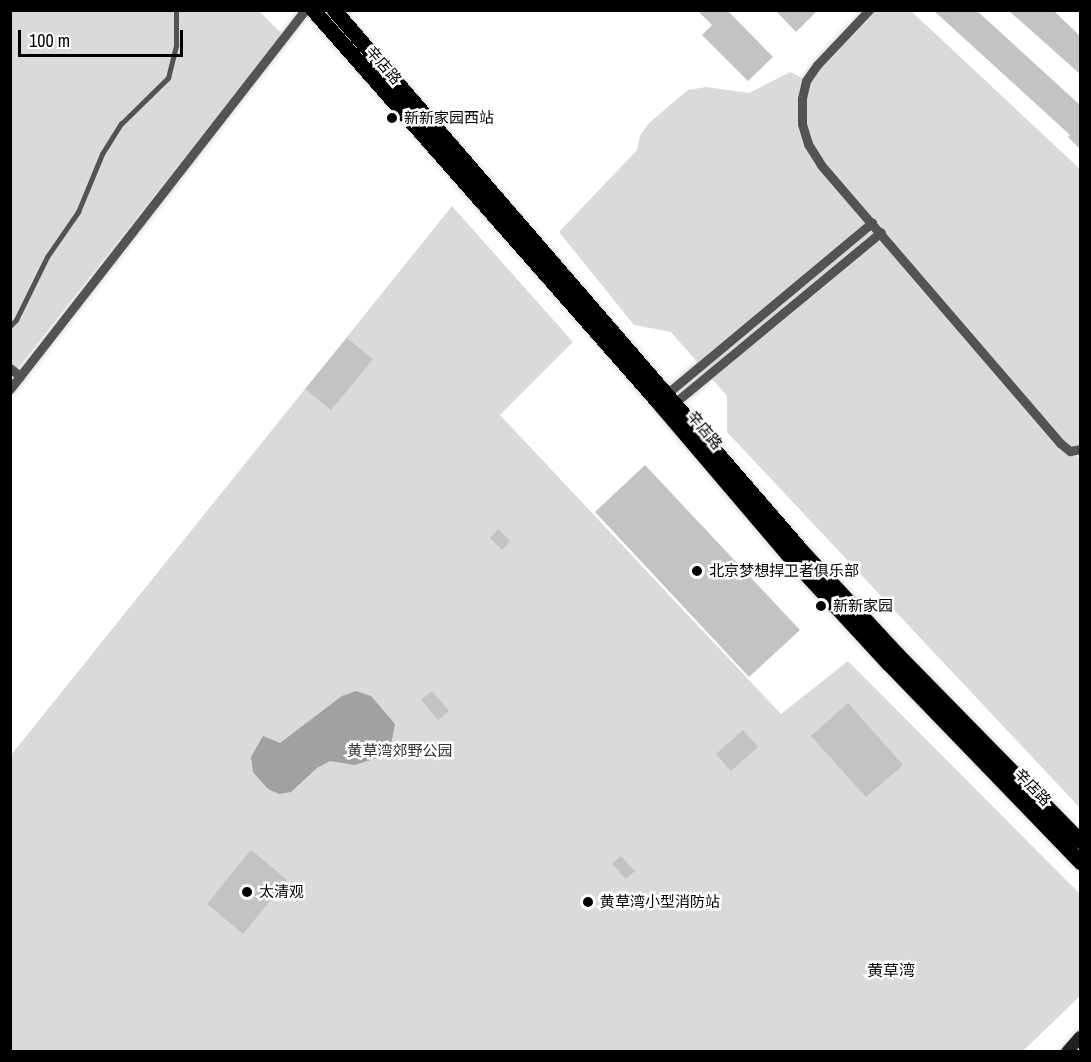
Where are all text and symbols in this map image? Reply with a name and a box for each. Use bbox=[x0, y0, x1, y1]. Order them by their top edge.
scale bar bbox=[21, 18, 186, 56]
text: 100 m bbox=[29, 28, 70, 53]
street label: 辛店路 bbox=[362, 42, 406, 88]
place label: 新新家园西站 bbox=[404, 109, 494, 127]
marker: 新新家园西站 bbox=[385, 111, 399, 125]
street label: 辛店路 bbox=[684, 407, 726, 453]
place label: 北京梦想捍卫者俱乐部 bbox=[709, 562, 859, 580]
marker: 北京梦想捍卫者俱乐部 bbox=[690, 564, 704, 578]
place label: 新新家园 bbox=[833, 597, 893, 615]
marker: 新新家园 bbox=[814, 599, 828, 613]
park label: 黄草湾郊野公园 bbox=[348, 742, 452, 760]
street label: 辛店路 bbox=[1011, 765, 1055, 809]
place label: 太清观 bbox=[259, 883, 304, 901]
marker: 太清观 bbox=[240, 885, 254, 899]
place label: 黄草湾小型消防站 bbox=[600, 893, 720, 911]
marker: 黄草湾小型消防站 bbox=[581, 895, 595, 909]
district label: 黄草湾 bbox=[867, 960, 915, 980]

